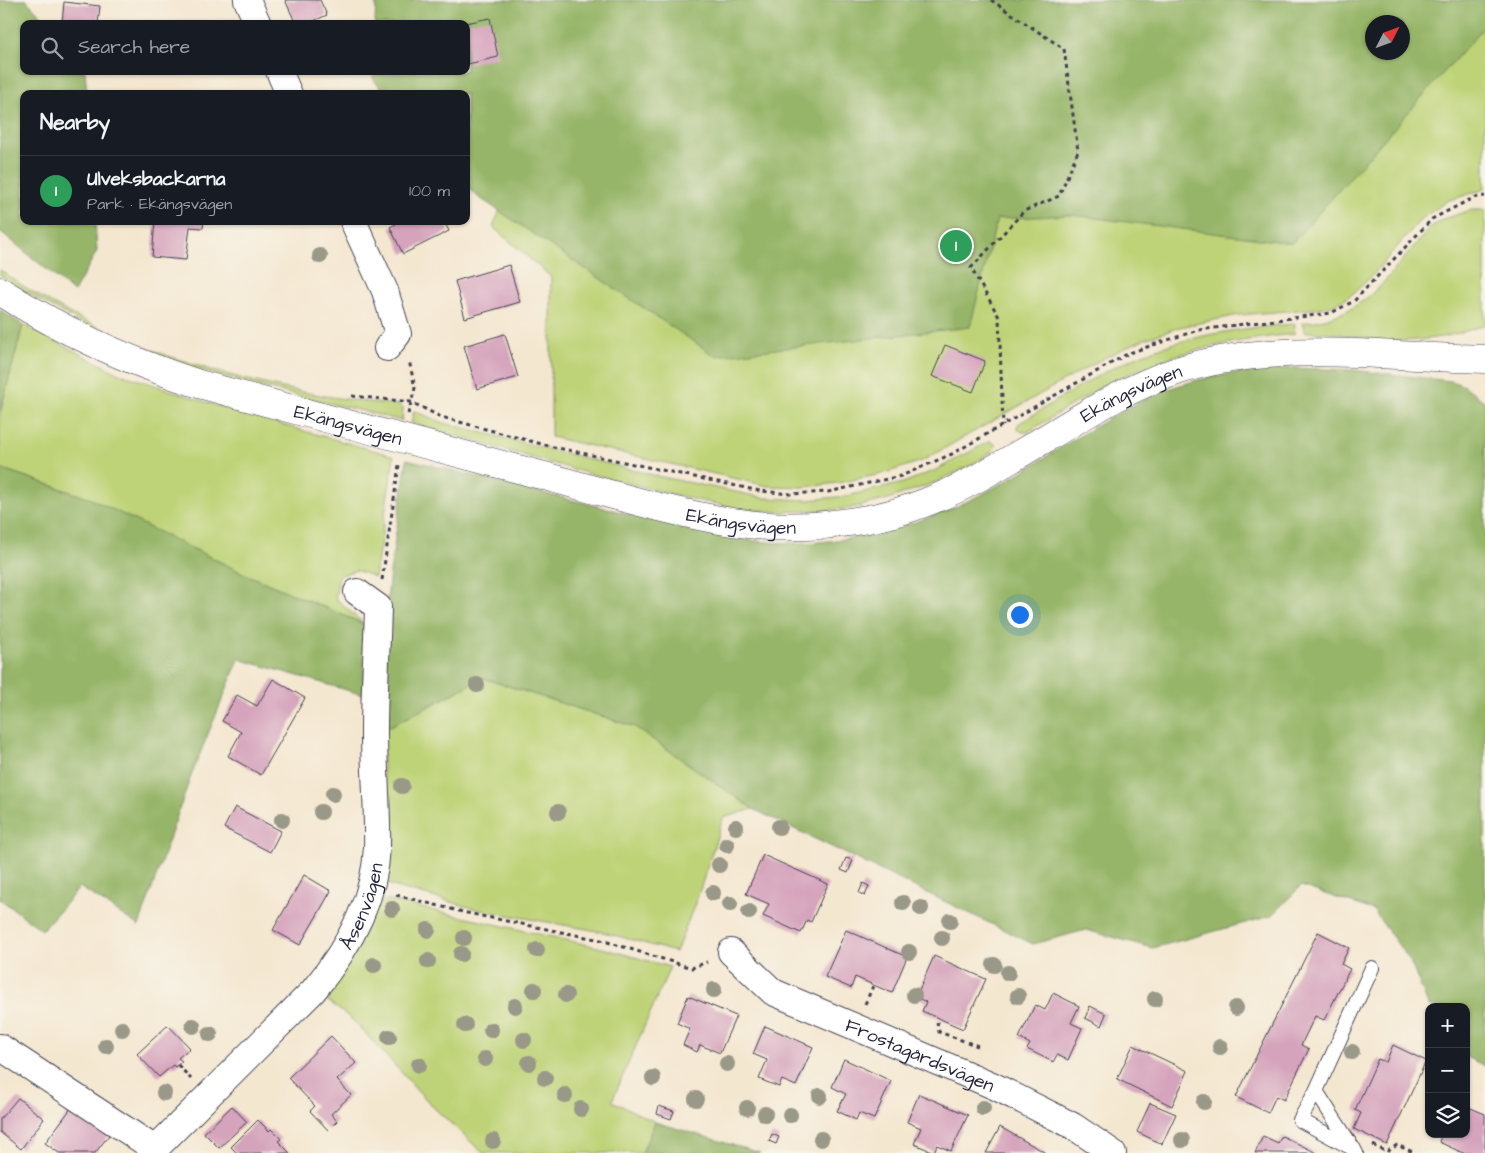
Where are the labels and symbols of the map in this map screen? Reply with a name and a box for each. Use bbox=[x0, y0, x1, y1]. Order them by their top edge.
north arrow bbox=[1365, 15, 1410, 60]
pin: 1 bbox=[940, 227, 972, 265]
street label: Ekängsvägen bbox=[1075, 358, 1186, 430]
street label: Ekängsvägen bbox=[291, 398, 405, 453]
street label: Ekängsvägen bbox=[683, 502, 796, 542]
your location bbox=[1007, 602, 1033, 628]
street label: Åsenvägen bbox=[334, 861, 390, 955]
street label: Frostagårdsvägen bbox=[841, 1012, 998, 1100]

